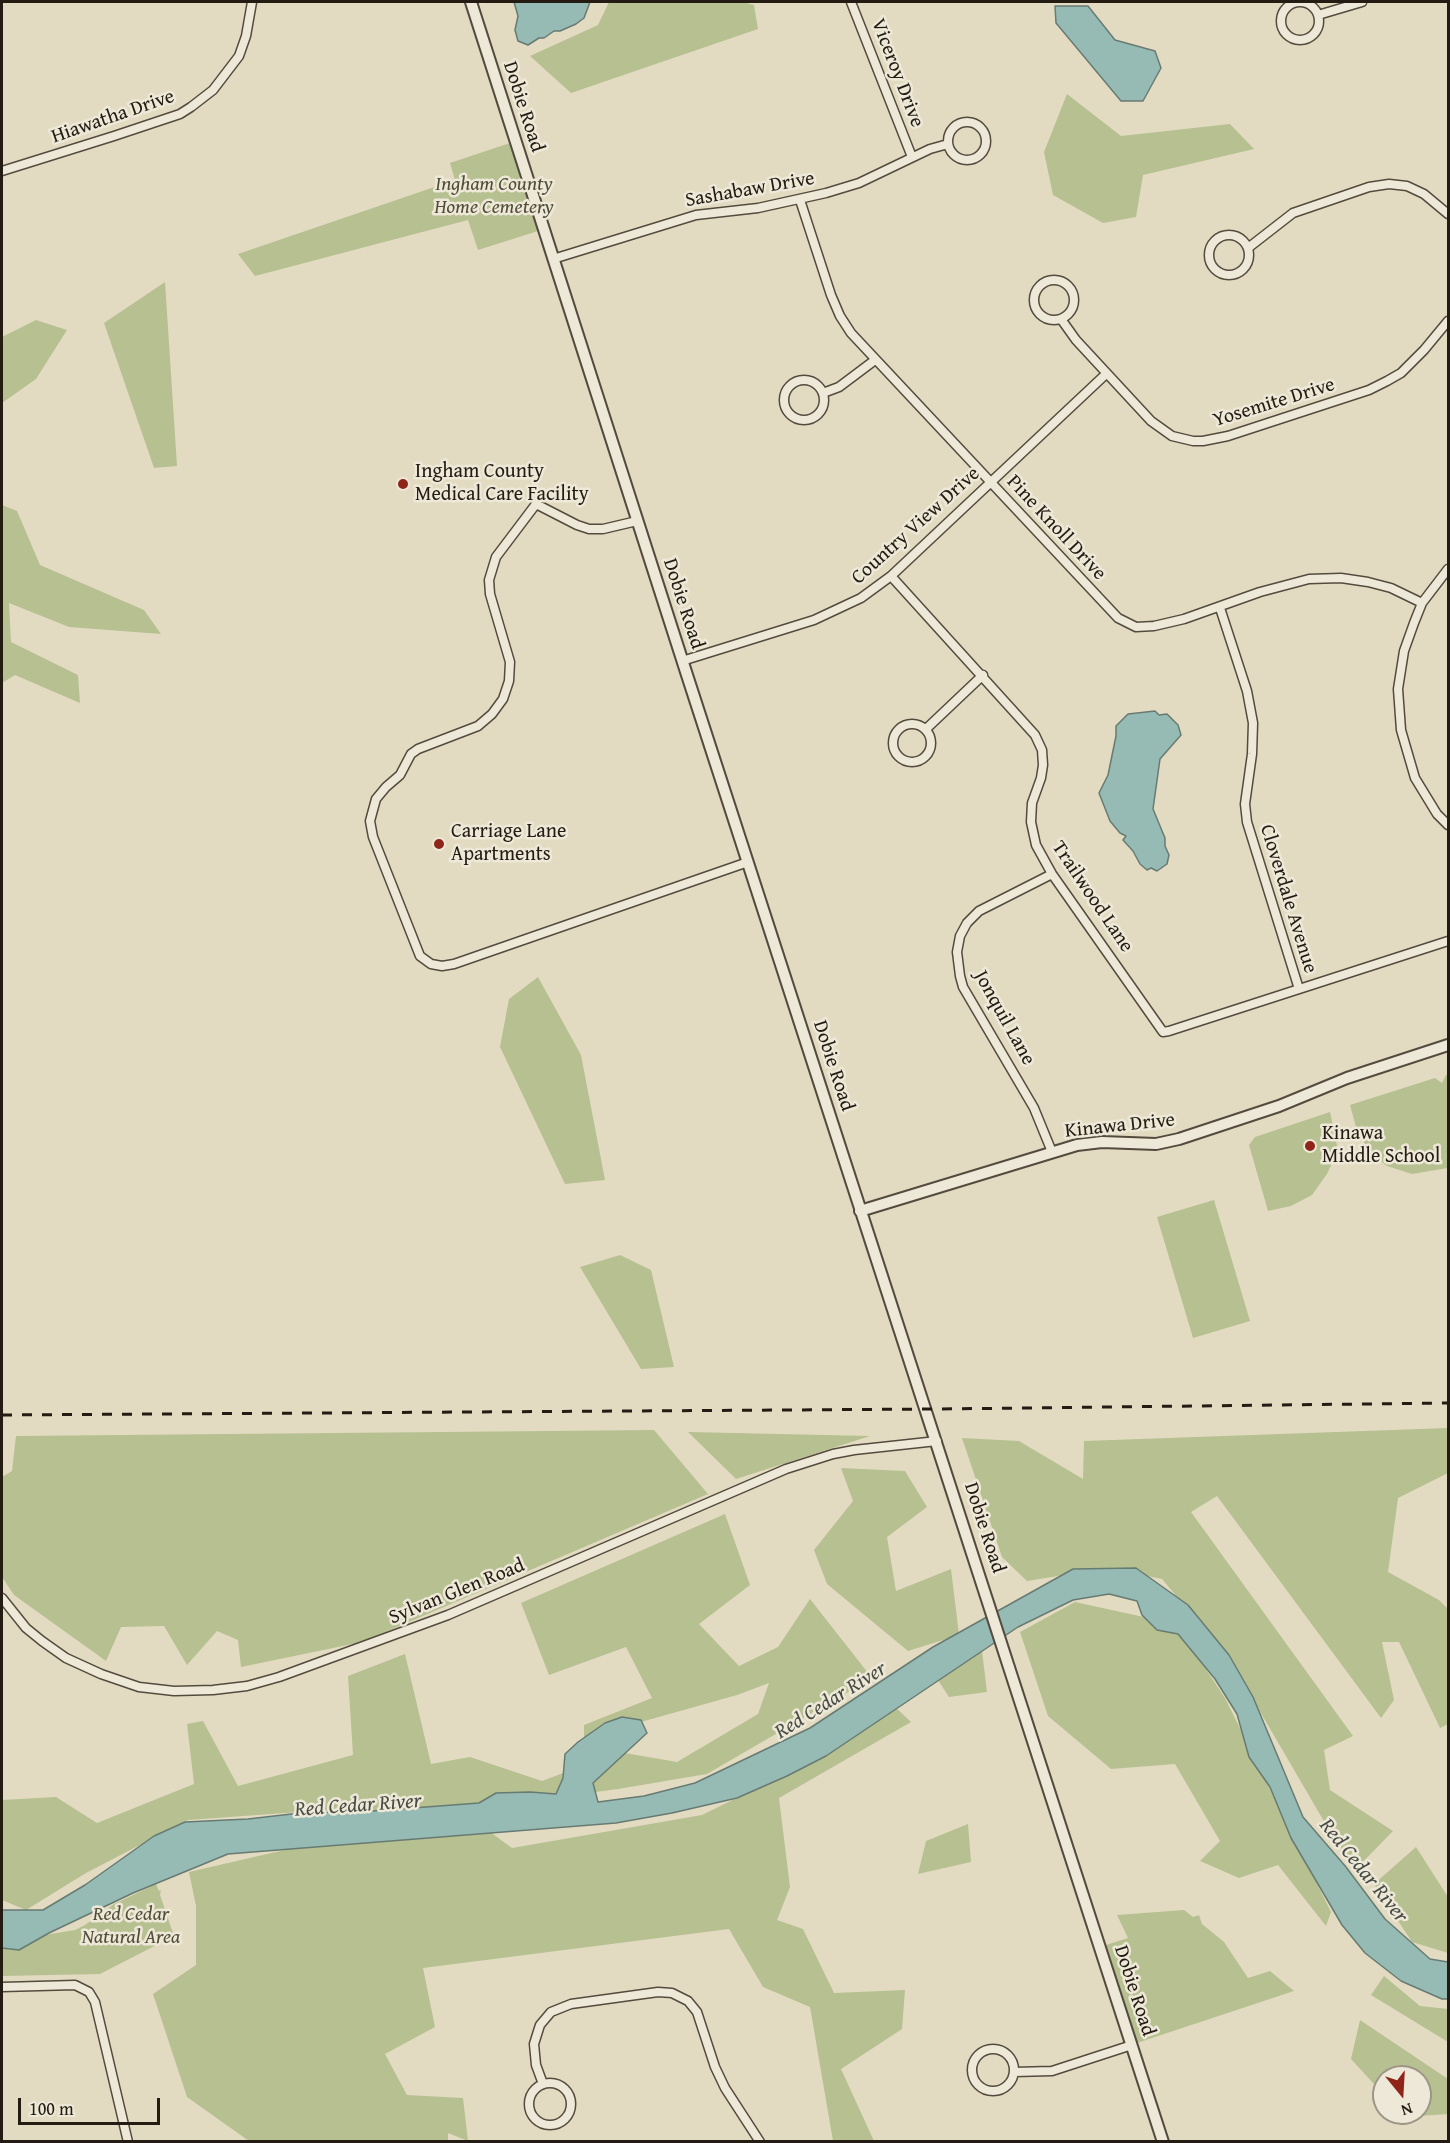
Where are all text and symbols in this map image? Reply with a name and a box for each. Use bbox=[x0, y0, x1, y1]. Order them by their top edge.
street label: Viceroy Drive bbox=[865, 15, 929, 131]
street label: Dobie Road bbox=[497, 59, 549, 155]
street label: Hiawatha Drive bbox=[48, 85, 178, 149]
street label: Sashabaw Drive bbox=[683, 167, 817, 213]
park label: Ingham County Home Cemetery bbox=[434, 173, 554, 220]
street label: Yosemite Drive bbox=[1210, 373, 1338, 433]
place label: Ingham County Medical Care Facility bbox=[415, 460, 589, 507]
street label: Country View Drive bbox=[847, 462, 985, 590]
street label: Pine Knoll Drive bbox=[1001, 470, 1111, 586]
marker: Ingham County Medical Care Facility bbox=[396, 477, 410, 491]
street label: Dobie Road bbox=[657, 556, 709, 652]
place label: Carriage Lane Apartments bbox=[451, 820, 566, 867]
street label: Cloverdale Avenue bbox=[1254, 822, 1322, 976]
marker: Carriage Lane Apartments bbox=[432, 837, 446, 851]
street label: Trailwood Lane bbox=[1046, 837, 1138, 957]
street label: Jonquil Lane bbox=[968, 966, 1040, 1070]
street label: Dobie Road bbox=[807, 1018, 859, 1114]
street label: Kinawa Drive bbox=[1064, 1108, 1176, 1144]
place label: Kinawa Middle School bbox=[1322, 1122, 1440, 1169]
marker: Kinawa Middle School bbox=[1303, 1139, 1317, 1153]
street label: Dobie Road bbox=[958, 1480, 1010, 1576]
street label: Sylvan Glen Road bbox=[386, 1554, 528, 1630]
water label: Red Cedar River bbox=[770, 1657, 892, 1745]
water label: Red Cedar River bbox=[294, 1789, 422, 1823]
water label: Red Cedar River bbox=[1313, 1814, 1413, 1928]
park label: Red Cedar Natural Area bbox=[82, 1903, 180, 1950]
street label: Dobie Road bbox=[1108, 1943, 1160, 2039]
north arrow bbox=[1372, 2065, 1432, 2125]
scale bar bbox=[21, 2086, 164, 2124]
text: 100 m bbox=[29, 2095, 74, 2122]
text: N bbox=[1398, 2097, 1416, 2123]

